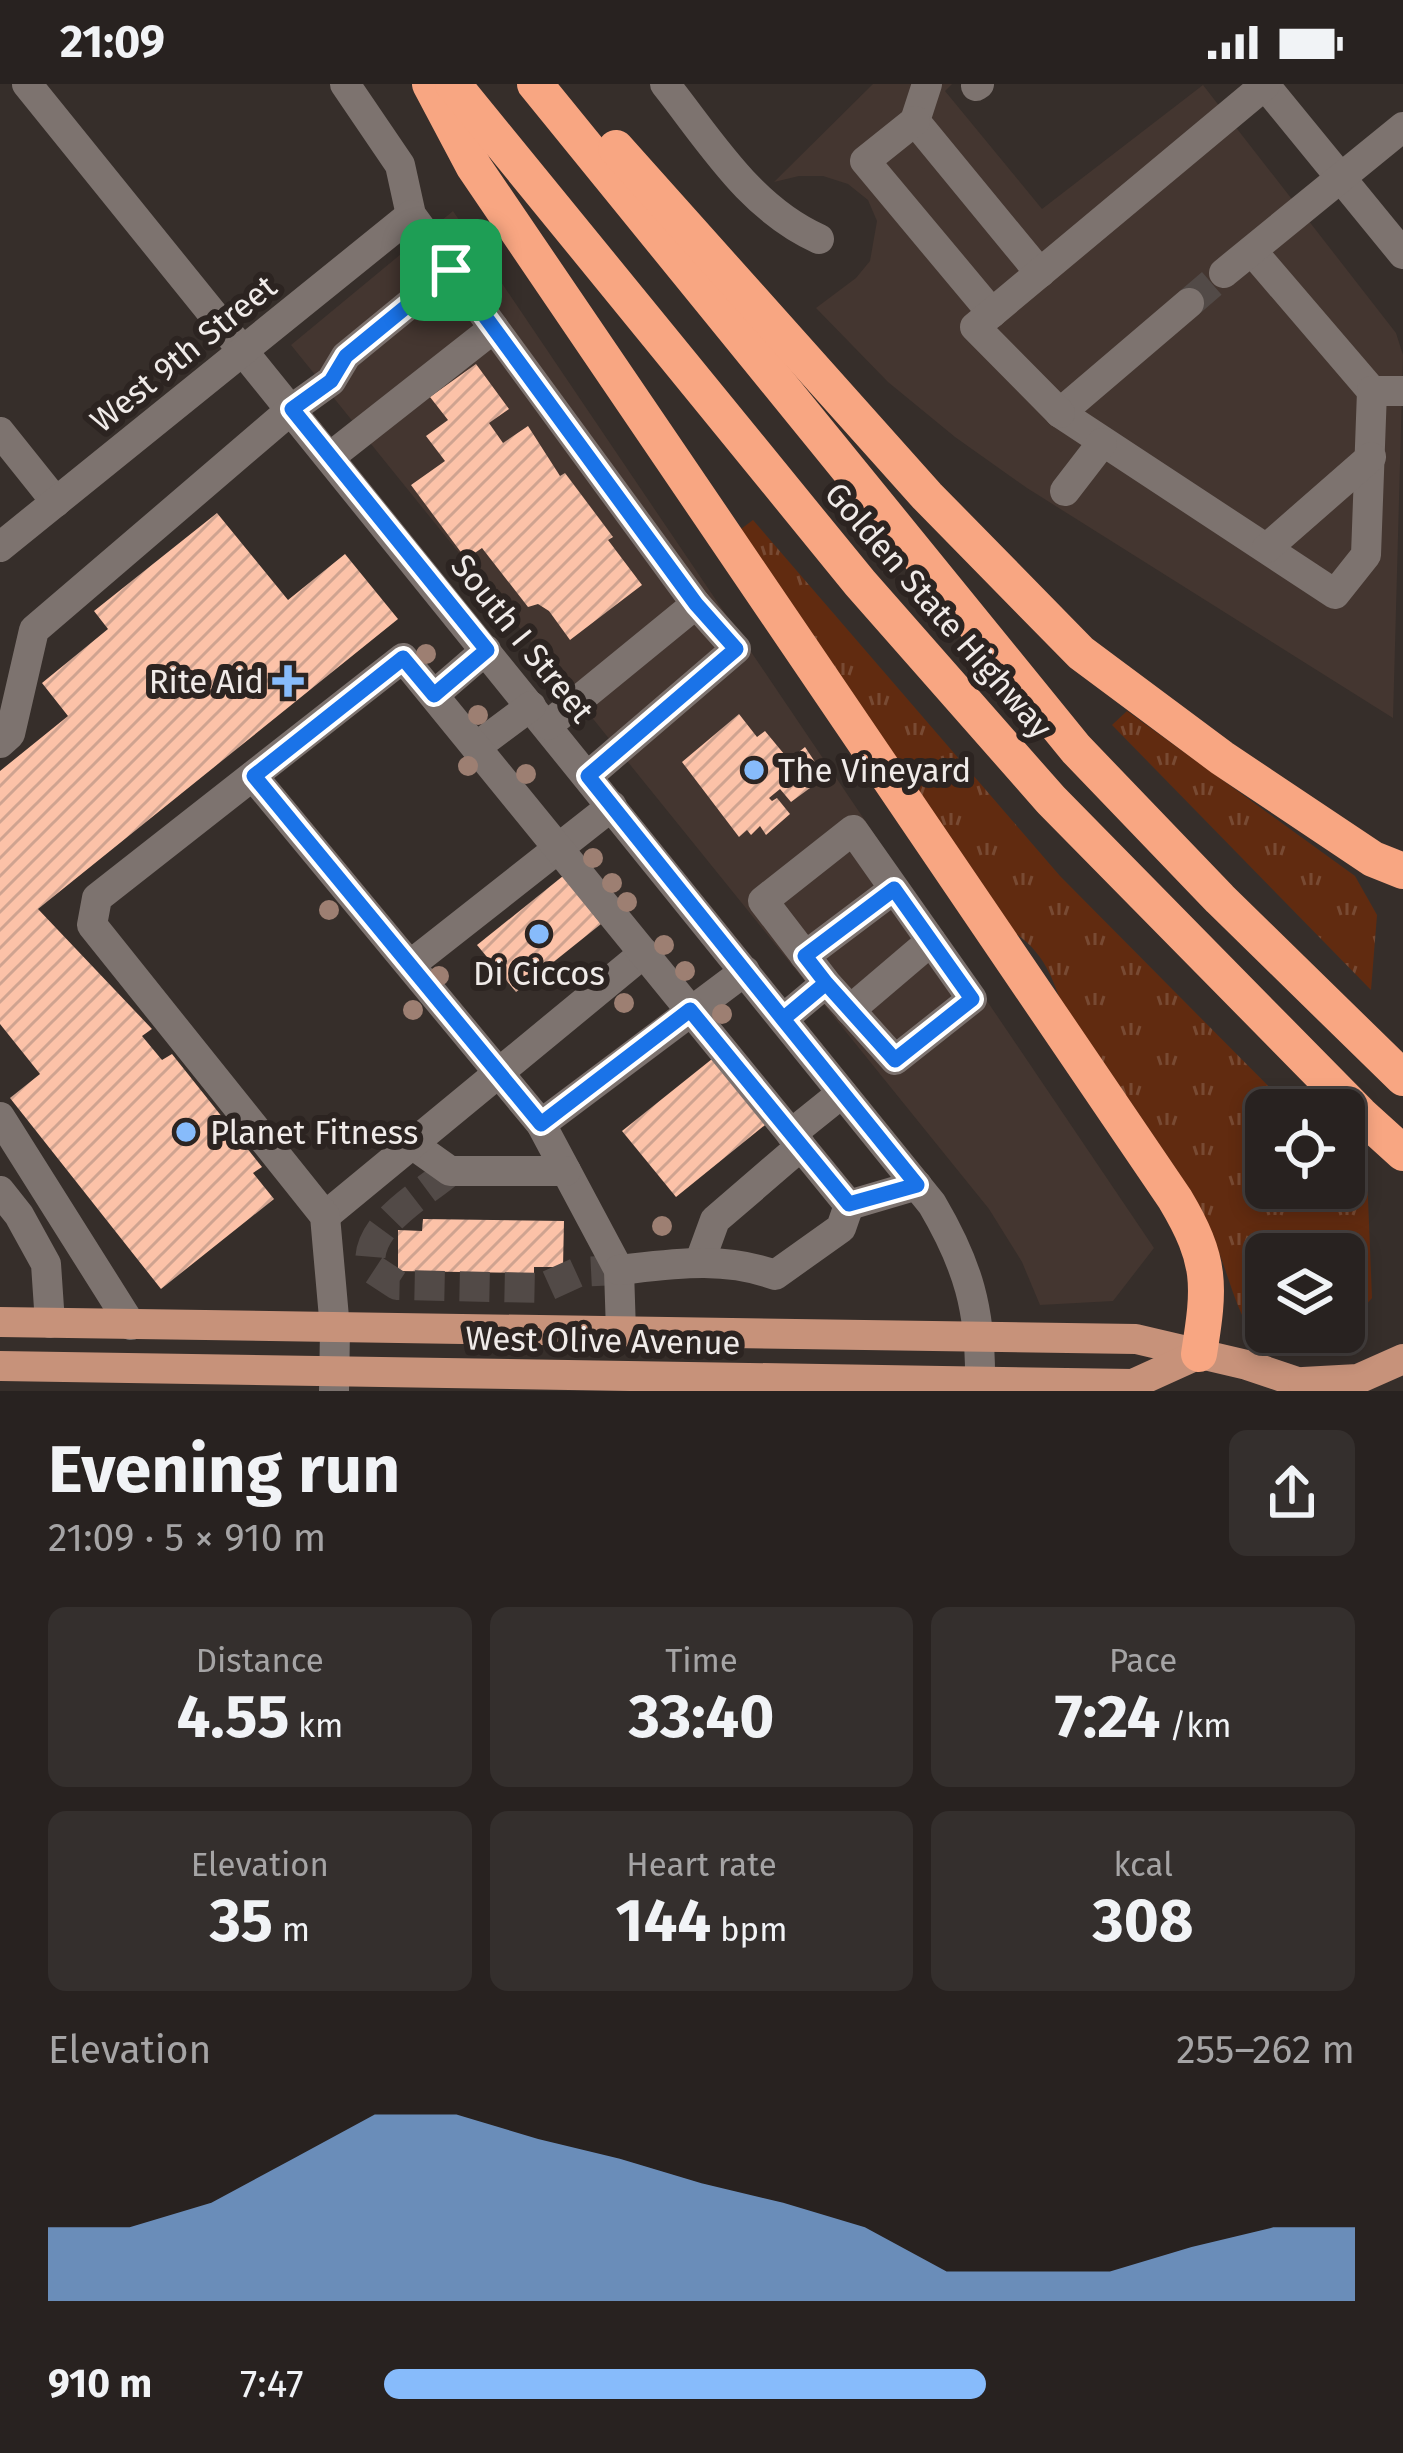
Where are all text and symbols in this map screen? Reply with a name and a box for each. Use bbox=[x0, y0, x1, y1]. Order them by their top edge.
text: 21:09 bbox=[60, 15, 165, 69]
pin bbox=[400, 219, 502, 321]
icon: arrive bbox=[418, 237, 484, 303]
street label: West 9th Street bbox=[83, 266, 285, 441]
street label: Golden State Highway bbox=[816, 474, 1060, 747]
street label: South I Street bbox=[442, 547, 602, 731]
place label: Rite Aid bbox=[149, 662, 264, 702]
marker: Rite Aid bbox=[275, 668, 301, 694]
place label: The Vineyard bbox=[778, 751, 971, 791]
marker: The Vineyard bbox=[741, 757, 767, 783]
marker: Di Ciccos bbox=[526, 921, 552, 947]
place label: Di Ciccos bbox=[473, 954, 605, 994]
map controls bbox=[1245, 1089, 1365, 1353]
button: locate bbox=[1245, 1089, 1365, 1209]
place label: Planet Fitness bbox=[210, 1113, 418, 1153]
marker: Planet Fitness bbox=[173, 1119, 199, 1145]
button: layers bbox=[1245, 1233, 1365, 1353]
street label: West Olive Avenue bbox=[465, 1319, 741, 1363]
text: Evening run bbox=[48, 1430, 400, 1509]
button: share bbox=[1229, 1430, 1355, 1556]
text: 21:09 · 5 × 910 m bbox=[48, 1515, 326, 1561]
text: Distance bbox=[196, 1641, 324, 1681]
text: Time bbox=[665, 1641, 738, 1681]
text: Pace bbox=[1109, 1641, 1177, 1681]
text: 4.55 bbox=[176, 1681, 289, 1753]
text: 33:40 bbox=[629, 1681, 774, 1753]
text: 7:24 bbox=[1055, 1681, 1160, 1753]
text: km bbox=[289, 1706, 343, 1746]
text: /km bbox=[1160, 1706, 1232, 1746]
text: Elevation bbox=[191, 1845, 329, 1885]
text: Heart rate bbox=[626, 1845, 777, 1885]
text: kcal bbox=[1113, 1845, 1173, 1885]
text: 35 bbox=[210, 1885, 273, 1957]
text: 144 bbox=[616, 1885, 711, 1957]
text: 308 bbox=[1093, 1885, 1194, 1957]
text: m bbox=[273, 1910, 310, 1950]
text: bpm bbox=[711, 1910, 787, 1950]
text: Elevation bbox=[48, 2027, 211, 2073]
text: 255–262 m bbox=[1176, 2027, 1355, 2073]
text: 910 m bbox=[48, 2361, 152, 2407]
text: 7:47 bbox=[240, 2361, 304, 2407]

